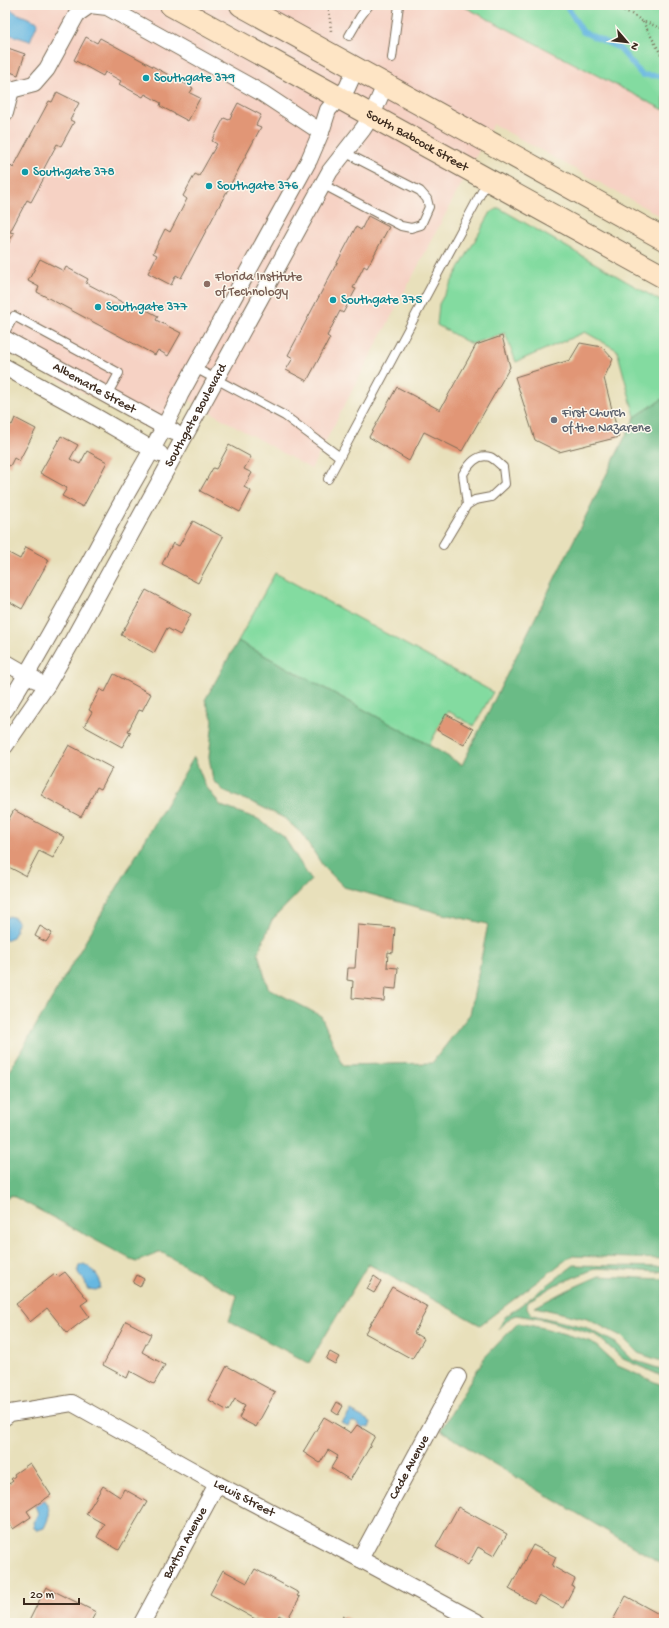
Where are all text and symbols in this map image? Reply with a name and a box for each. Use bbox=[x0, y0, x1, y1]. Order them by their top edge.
north arrow bbox=[607, 22, 647, 62]
text: N bbox=[627, 40, 641, 52]
place label: Southgate 379 bbox=[154, 71, 235, 86]
marker: Southgate 379 bbox=[141, 73, 151, 83]
street label: South Babcock Street bbox=[363, 107, 472, 176]
place label: Southgate 378 bbox=[33, 165, 115, 180]
marker: Southgate 378 bbox=[20, 167, 30, 177]
place label: Southgate 376 bbox=[217, 179, 298, 194]
marker: Southgate 376 bbox=[204, 181, 214, 191]
place label: Florida Institute of Technology bbox=[214, 270, 303, 300]
marker: Florida Institute of Technology bbox=[202, 279, 212, 289]
place label: Southgate 375 bbox=[341, 293, 422, 308]
marker: Southgate 375 bbox=[328, 295, 338, 305]
place label: Southgate 377 bbox=[106, 300, 188, 315]
marker: Southgate 377 bbox=[93, 302, 103, 312]
street label: Albemarle Street bbox=[50, 359, 140, 418]
street label: Southgate Boulevard bbox=[162, 360, 231, 470]
place label: First Church of the Nazarene bbox=[561, 406, 651, 436]
marker: First Church of the Nazarene bbox=[549, 415, 559, 425]
street label: Cade Avenue bbox=[386, 1432, 433, 1502]
street label: Lewis Street bbox=[211, 1476, 279, 1521]
street label: Barton Avenue bbox=[159, 1504, 211, 1582]
scale bar bbox=[24, 1580, 79, 1606]
text: 20 m bbox=[30, 1589, 55, 1603]

